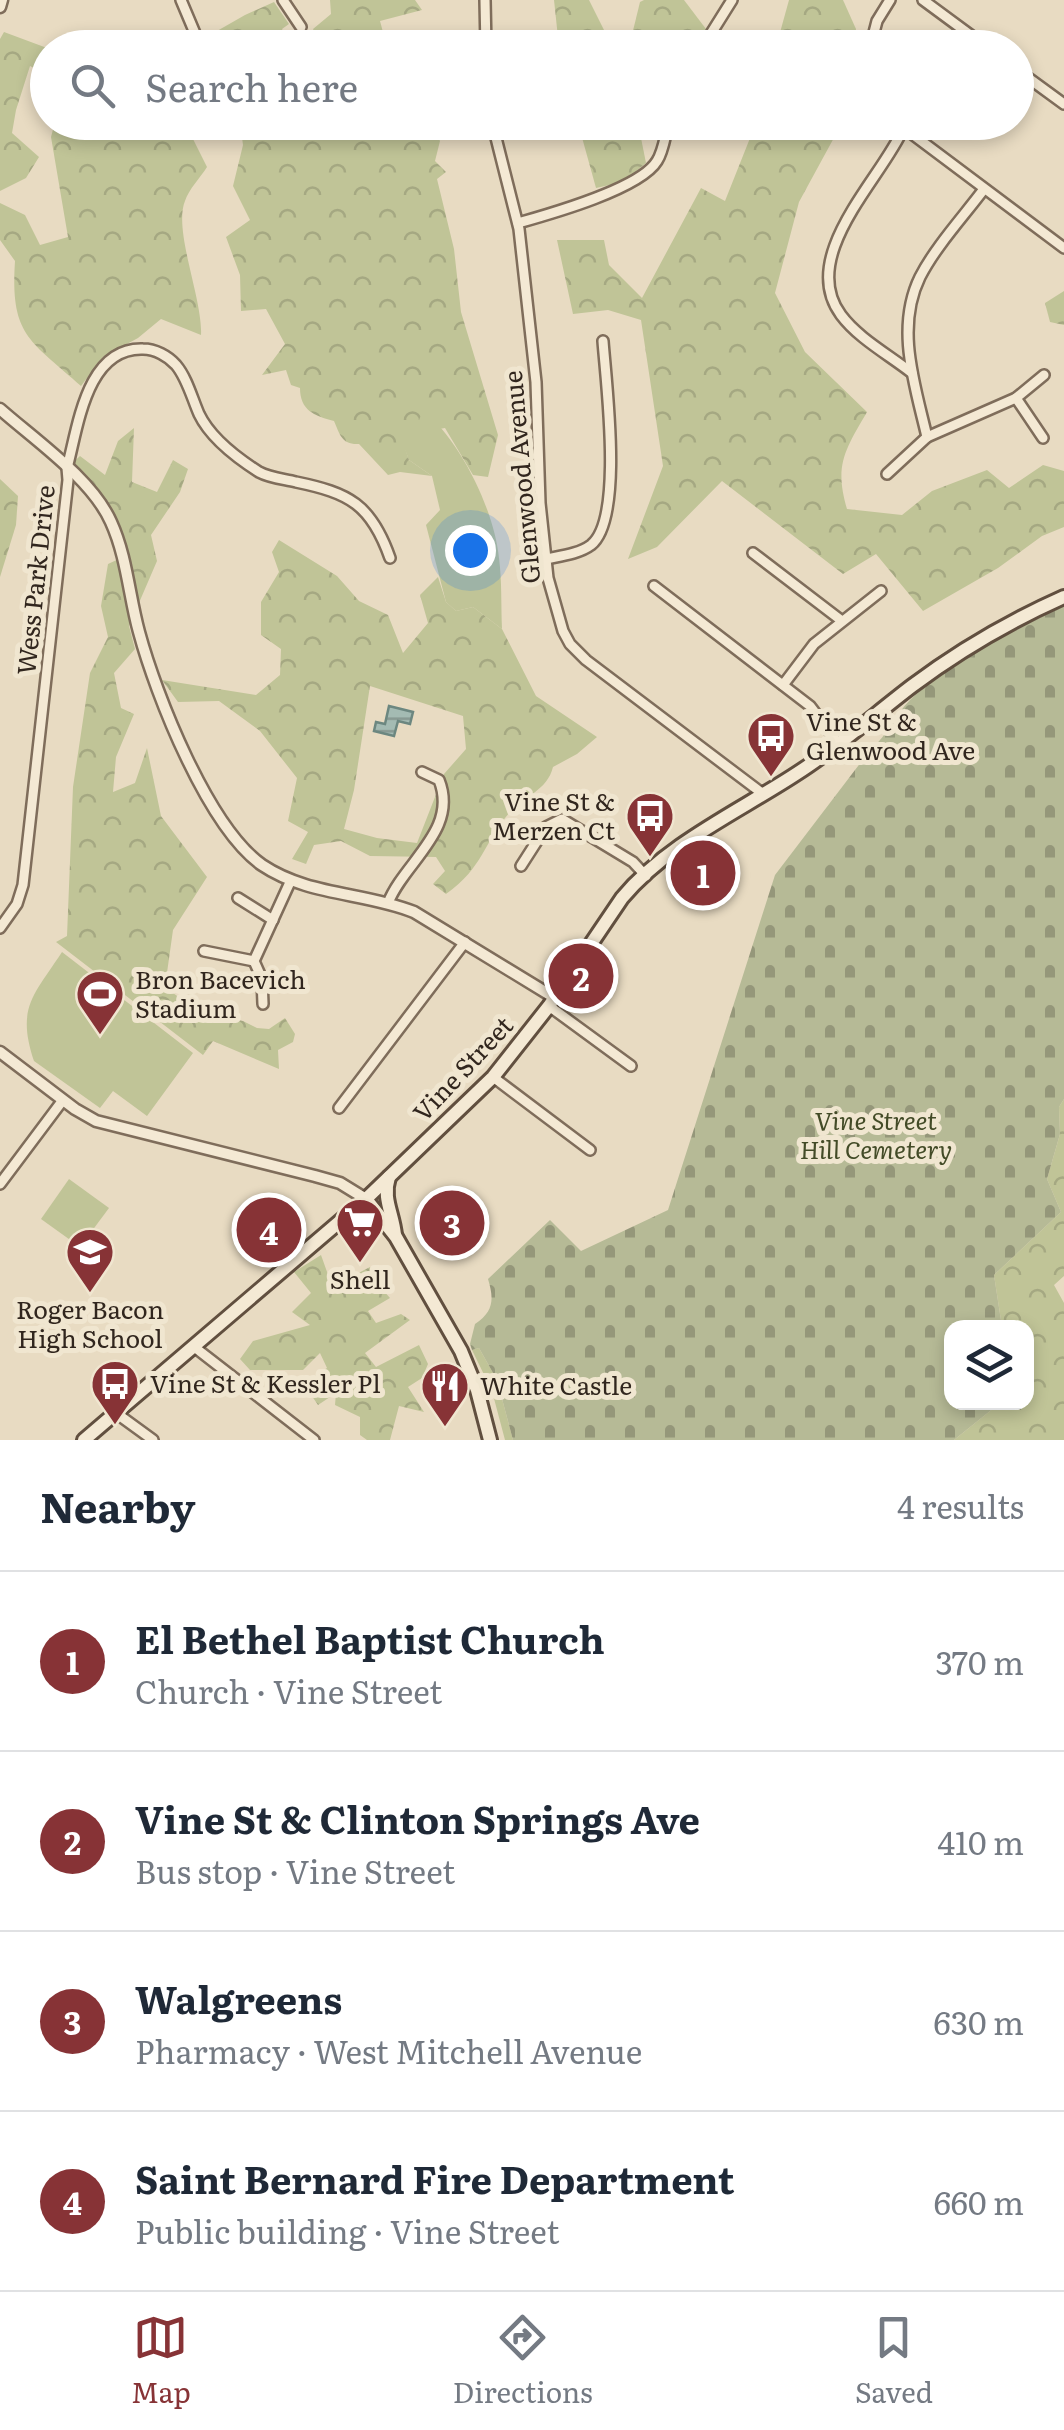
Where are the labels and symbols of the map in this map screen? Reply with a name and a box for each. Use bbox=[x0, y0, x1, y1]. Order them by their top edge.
street label: Glenwood Avenue bbox=[493, 369, 548, 585]
street label: Wess Park Drive bbox=[6, 483, 63, 677]
your location bbox=[445, 525, 496, 576]
place label: Vine St & Glenwood Ave bbox=[806, 702, 975, 768]
bus stop icon: Vine St & Glenwood Ave bbox=[745, 710, 797, 778]
place label: Vine St & Merzen Ct bbox=[492, 782, 615, 848]
bus stop icon: Vine St & Merzen Ct bbox=[624, 790, 676, 858]
pin: 1 bbox=[670, 836, 736, 910]
pin: 2 bbox=[548, 938, 614, 1014]
place label: Bron Bacevich Stadium bbox=[135, 960, 306, 1026]
sports icon: Bron Bacevich Stadium bbox=[74, 968, 126, 1036]
street label: Vine Street bbox=[403, 1007, 521, 1129]
park label: Vine Street Hill Cemetery bbox=[800, 1101, 952, 1167]
pin: 3 bbox=[420, 1186, 484, 1260]
pin: 4 bbox=[236, 1192, 302, 1268]
supermarket icon: Shell bbox=[334, 1196, 386, 1264]
school or university icon: Roger Bacon High School bbox=[64, 1226, 116, 1294]
place label: Shell bbox=[330, 1260, 390, 1297]
place label: Roger Bacon High School bbox=[16, 1290, 164, 1356]
bus stop icon: Vine St & Kessler Pl bbox=[89, 1358, 141, 1426]
restaurant icon: White Castle bbox=[419, 1360, 471, 1428]
place label: Vine St & Kessler Pl bbox=[150, 1364, 381, 1401]
place label: White Castle bbox=[480, 1366, 632, 1403]

